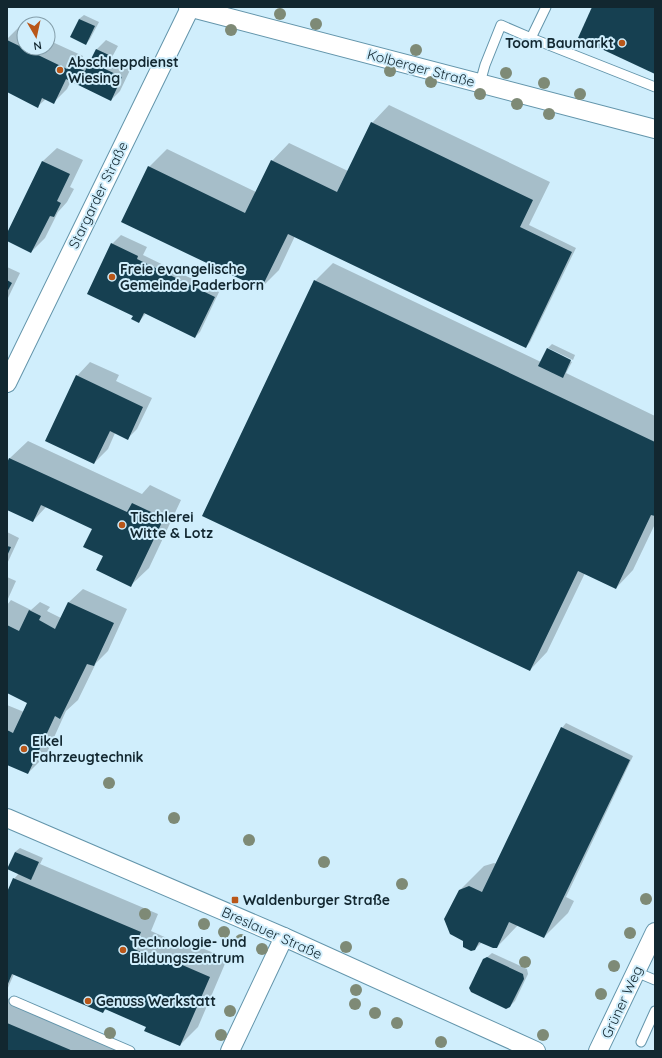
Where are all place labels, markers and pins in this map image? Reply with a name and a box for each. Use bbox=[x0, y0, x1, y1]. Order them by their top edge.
place label: Toom Baumarkt bbox=[505, 34, 614, 52]
marker: Toom Baumarkt bbox=[617, 38, 627, 48]
place label: Abschleppdienst Wiesing bbox=[68, 53, 179, 87]
marker: Abschleppdienst Wiesing bbox=[55, 65, 65, 75]
place label: Freie evangelische Gemeinde Paderborn bbox=[120, 260, 264, 294]
marker: Freie evangelische Gemeinde Paderborn bbox=[107, 272, 117, 282]
place label: Tischlerei Witte & Lotz bbox=[130, 508, 213, 542]
marker: Tischlerei Witte & Lotz bbox=[117, 520, 127, 530]
place label: Eikel Fahrzeugtechnik bbox=[32, 732, 144, 766]
marker: Eikel Fahrzeugtechnik bbox=[19, 744, 29, 754]
place label: Waldenburger Straße bbox=[243, 891, 390, 909]
marker: Waldenburger Straße bbox=[230, 895, 240, 905]
place label: Technologie- und Bildungszentrum bbox=[131, 933, 247, 967]
marker: Technologie- und Bildungszentrum bbox=[118, 945, 128, 955]
place label: Genuss Werkstatt bbox=[96, 992, 216, 1010]
marker: Genuss Werkstatt bbox=[83, 996, 93, 1006]

